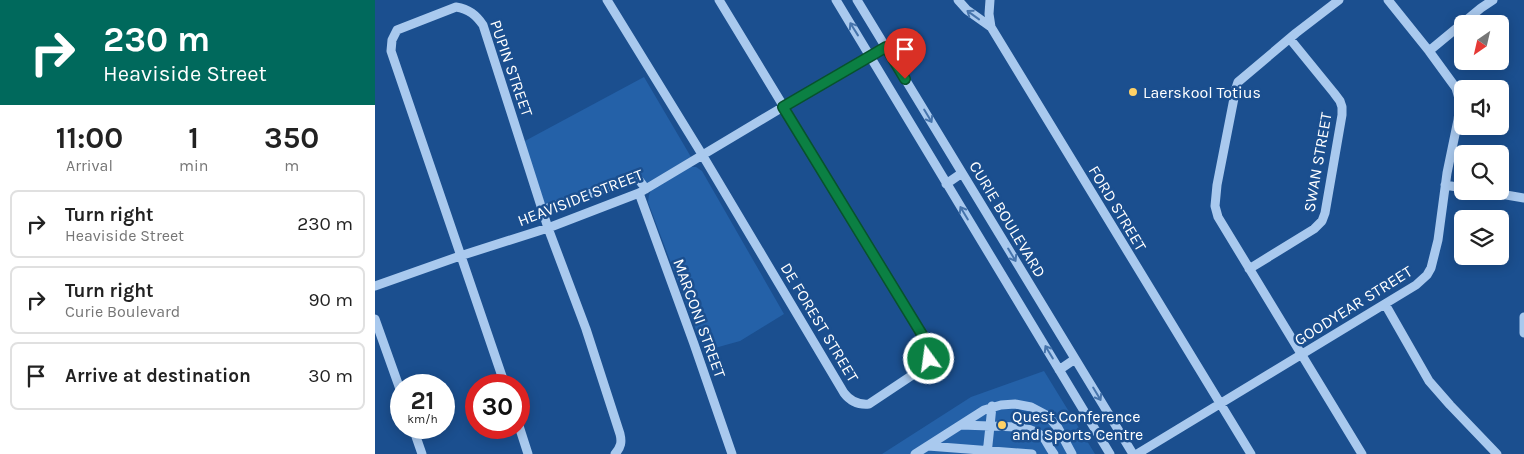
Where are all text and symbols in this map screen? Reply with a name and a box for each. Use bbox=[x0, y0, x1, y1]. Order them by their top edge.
one-way arrow bbox=[967, 9, 981, 20]
north arrow bbox=[1454, 15, 1509, 70]
map controls bbox=[1454, 15, 1509, 265]
street label: PUPIN STREET bbox=[486, 17, 537, 119]
text: 230 m bbox=[103, 19, 210, 60]
icon: right bbox=[20, 20, 85, 85]
one-way arrow bbox=[848, 22, 858, 36]
pin bbox=[884, 28, 926, 79]
icon: arrive bbox=[891, 35, 919, 63]
text: Heaviside Street bbox=[103, 61, 267, 87]
button: sound bbox=[1454, 80, 1509, 135]
place label: Laerskool Totius bbox=[1143, 83, 1261, 102]
marker: Laerskool Totius bbox=[1127, 86, 1139, 98]
one-way arrow bbox=[924, 109, 934, 123]
street label: SWAN STREET bbox=[1299, 111, 1336, 213]
text: 11:00 bbox=[56, 120, 123, 156]
text: 1 bbox=[188, 120, 199, 156]
text: 350 bbox=[264, 120, 319, 156]
button: search bbox=[1454, 145, 1509, 200]
text: Arrival bbox=[66, 156, 113, 175]
text: min bbox=[179, 156, 208, 175]
text: m bbox=[284, 156, 299, 175]
street label: CURIE BOULEVARD bbox=[965, 158, 1050, 281]
street label: FORD STREET bbox=[1085, 162, 1151, 254]
street label: HEAVISIDE STREET bbox=[515, 165, 646, 230]
text: Turn right bbox=[65, 204, 154, 226]
one-way arrow bbox=[959, 207, 969, 221]
icon: right bbox=[22, 210, 50, 238]
button: layers bbox=[1454, 210, 1509, 265]
text: 230 m bbox=[297, 213, 353, 235]
text: Heaviside Street bbox=[65, 226, 184, 245]
one-way arrow bbox=[1008, 248, 1018, 262]
street label: MARCONI STREET bbox=[669, 256, 730, 380]
street label: DE FOREST STREET bbox=[776, 259, 863, 385]
street label: GOODYEAR STREET bbox=[1291, 262, 1416, 349]
text: Turn right bbox=[65, 280, 154, 302]
icon: right bbox=[22, 286, 50, 314]
text: 90 m bbox=[308, 289, 353, 311]
text: Curie Boulevard bbox=[65, 302, 180, 321]
position arrow bbox=[902, 332, 954, 384]
one-way arrow bbox=[1043, 346, 1053, 360]
icon: arrive bbox=[22, 362, 50, 390]
text: Arrive at destination bbox=[65, 365, 251, 387]
text: 30 m bbox=[308, 365, 353, 387]
speed limit sign: 30 bbox=[465, 374, 530, 439]
text: 21 bbox=[410, 386, 435, 415]
one-way arrow bbox=[1092, 387, 1102, 401]
place label: Quest Conference and Sports Centre bbox=[1012, 407, 1143, 444]
text: km/h bbox=[407, 412, 438, 426]
marker: Quest Conference and Sports Centre bbox=[996, 419, 1008, 431]

